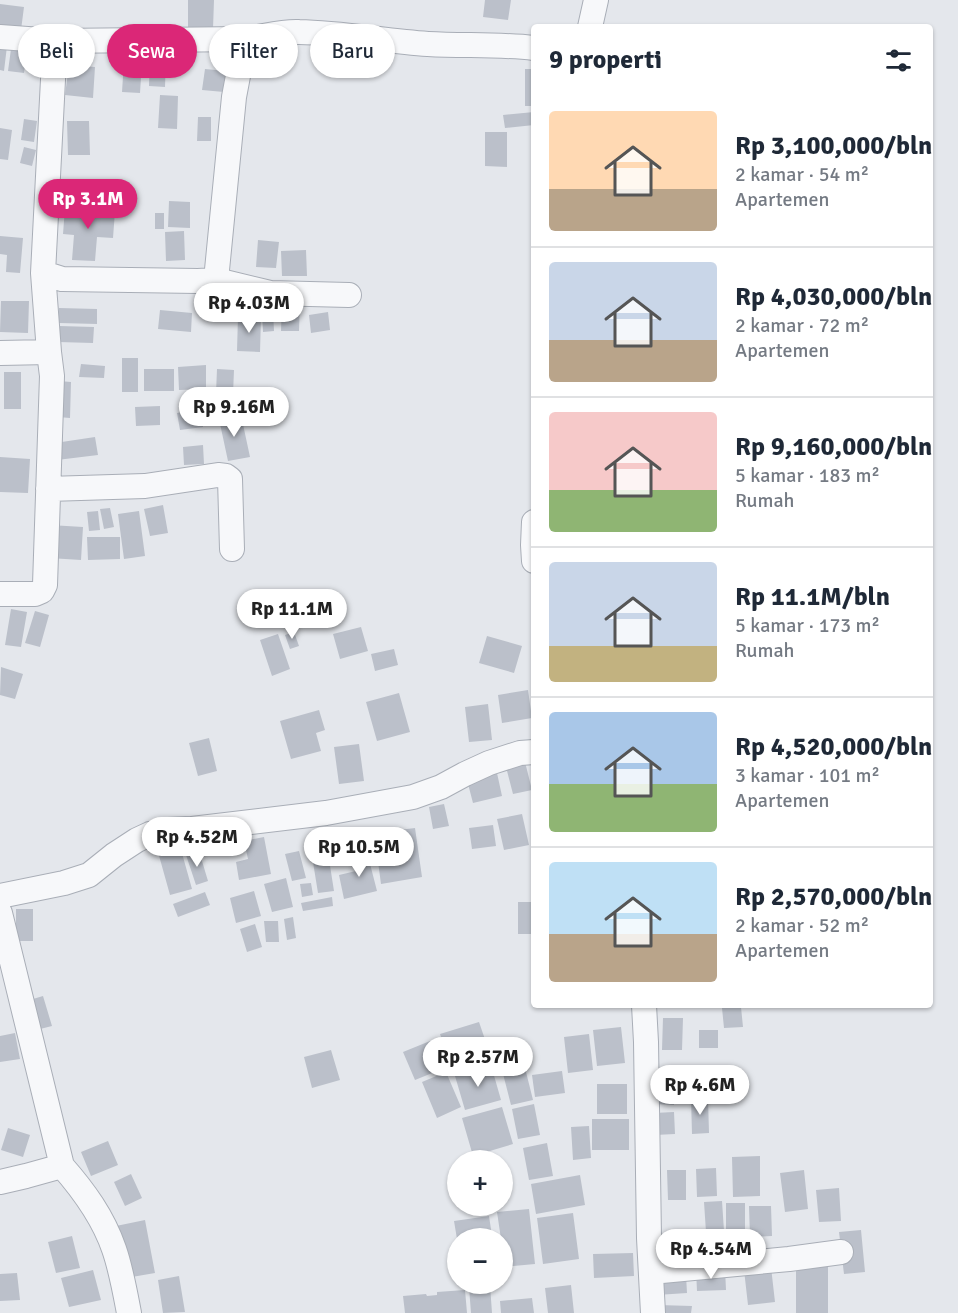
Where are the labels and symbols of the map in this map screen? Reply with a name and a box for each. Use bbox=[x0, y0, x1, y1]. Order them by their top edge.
pin: Rp 3.1M bbox=[33, 179, 143, 230]
pin: Rp 4.03M bbox=[187, 283, 311, 334]
pin: Rp 9.16M bbox=[172, 387, 296, 438]
pin: Rp 11.1M bbox=[230, 589, 354, 640]
pin: Rp 4.52M bbox=[135, 817, 259, 868]
pin: Rp 10.5M bbox=[297, 827, 421, 878]
pin: Rp 2.57M bbox=[416, 1037, 540, 1088]
pin: Rp 4.6M bbox=[645, 1065, 755, 1116]
pin: Rp 4.54M bbox=[649, 1229, 773, 1280]

